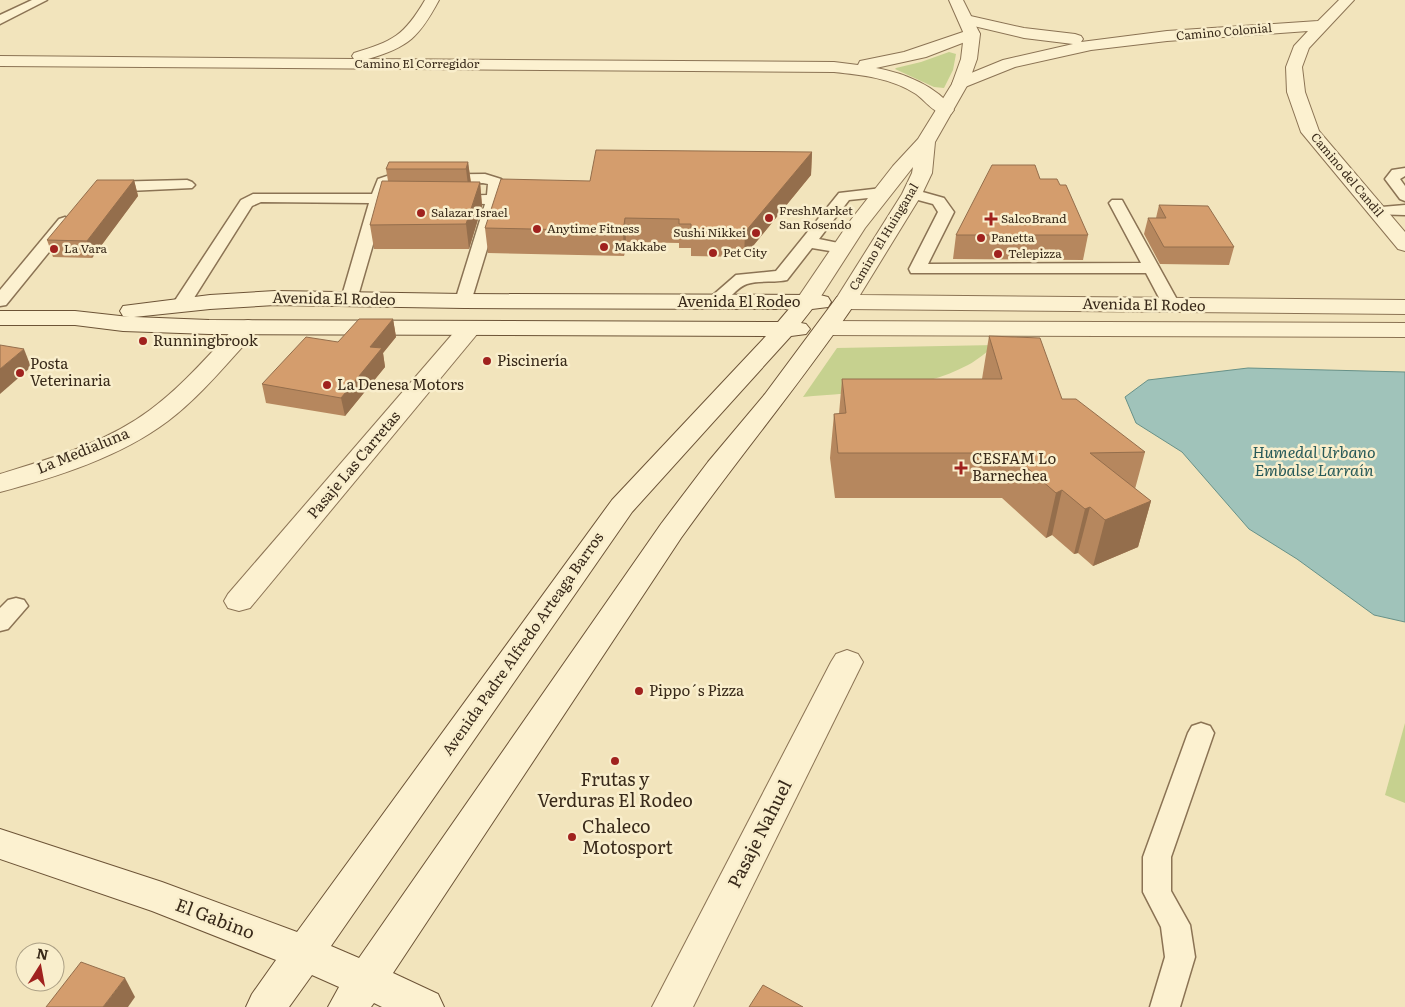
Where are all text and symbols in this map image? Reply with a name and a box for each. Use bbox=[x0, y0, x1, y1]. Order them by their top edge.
street label: Camino Colonial bbox=[1175, 18, 1273, 44]
street label: Camino El Corregidor bbox=[355, 54, 480, 72]
street label: Camino del Candil bbox=[1307, 128, 1388, 220]
street label: Camino El Huinganal bbox=[844, 179, 922, 294]
place label: FreshMarket San Rosendo bbox=[779, 201, 853, 233]
place label: Salazar Israel bbox=[431, 203, 508, 221]
marker: Salazar Israel bbox=[415, 207, 427, 219]
place label: SalcoBrand bbox=[1001, 209, 1067, 227]
marker: FreshMarket San Rosendo bbox=[763, 212, 775, 224]
marker: SalcoBrand bbox=[985, 213, 997, 225]
place label: Anytime Fitness bbox=[547, 219, 640, 237]
marker: Anytime Fitness bbox=[531, 223, 543, 235]
place label: Sushi Nikkei bbox=[673, 223, 746, 241]
marker: Sushi Nikkei bbox=[750, 227, 762, 239]
place label: Panetta bbox=[991, 228, 1035, 246]
marker: Panetta bbox=[975, 232, 987, 244]
place label: Makkabe bbox=[614, 237, 667, 255]
place label: La Vara bbox=[64, 239, 108, 257]
marker: Makkabe bbox=[598, 241, 610, 253]
marker: La Vara bbox=[48, 243, 60, 255]
place label: Pet City bbox=[723, 243, 767, 261]
place label: Telepizza bbox=[1008, 244, 1062, 262]
marker: Pet City bbox=[707, 247, 719, 259]
marker: Telepizza bbox=[992, 248, 1004, 260]
street label: Avenida El Rodeo bbox=[272, 285, 396, 310]
street label: Avenida El Rodeo bbox=[677, 289, 801, 312]
street label: Avenida El Rodeo bbox=[1082, 291, 1206, 316]
place label: Runningbrook bbox=[153, 328, 259, 351]
marker: Runningbrook bbox=[137, 335, 149, 347]
place label: Piscinería bbox=[497, 348, 569, 371]
place label: Posta Veterinaria bbox=[30, 351, 112, 391]
marker: Piscinería bbox=[481, 355, 493, 367]
marker: Posta Veterinaria bbox=[14, 367, 26, 379]
place label: La Denesa Motors bbox=[337, 372, 464, 395]
marker: La Denesa Motors bbox=[321, 379, 333, 391]
street label: Pasaje Las Carretas bbox=[301, 405, 405, 523]
street label: La Medialuna bbox=[33, 420, 133, 479]
water label: Humedal Urbano Embalse Larraín bbox=[1252, 439, 1376, 481]
place label: CESFAM Lo Barnechea bbox=[972, 446, 1057, 486]
marker: CESFAM Lo Barnechea bbox=[954, 461, 968, 475]
street label: Avenida Padre Alfredo Arteaga Barros bbox=[435, 526, 608, 760]
place label: Pippo´s Pizza bbox=[649, 678, 745, 701]
marker: Pippo´s Pizza bbox=[633, 685, 645, 697]
marker: Frutas y Verduras El Rodeo bbox=[609, 755, 621, 767]
place label: Frutas y Verduras El Rodeo bbox=[537, 765, 693, 813]
street label: Pasaje Nahuel bbox=[720, 775, 798, 892]
place label: Chaleco Motosport bbox=[582, 812, 674, 860]
marker: Chaleco Motosport bbox=[566, 831, 578, 843]
street label: El Gabino bbox=[172, 890, 259, 945]
north arrow bbox=[15, 942, 65, 992]
text: N bbox=[35, 942, 51, 964]

